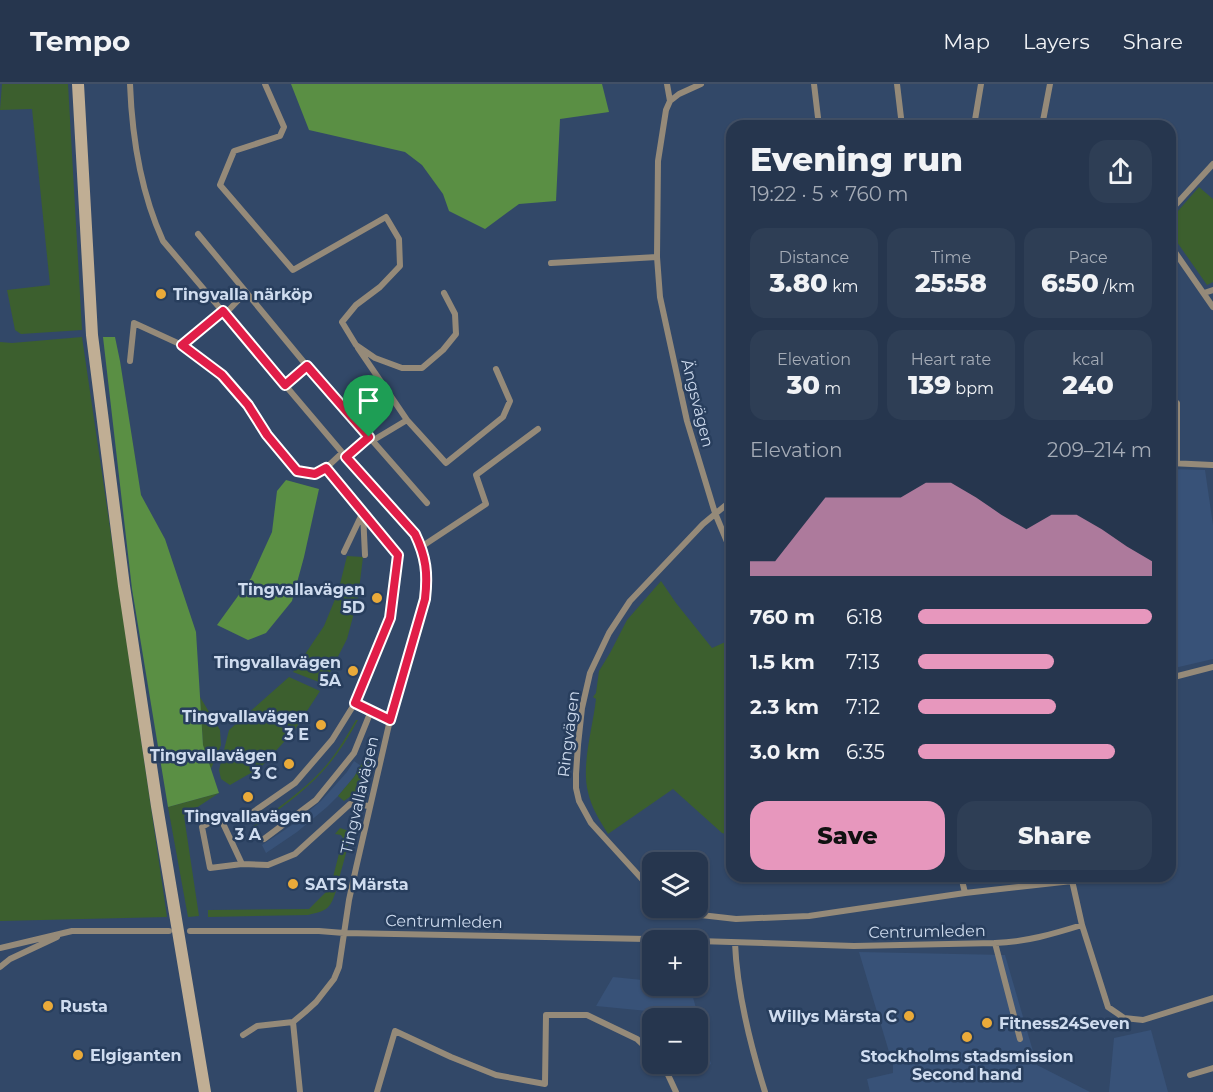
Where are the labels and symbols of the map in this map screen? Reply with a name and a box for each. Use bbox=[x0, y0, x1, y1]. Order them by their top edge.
place label: Tingvalla närköp bbox=[173, 285, 313, 304]
marker: Tingvalla närköp bbox=[154, 287, 168, 301]
street label: Ängsvägen bbox=[677, 357, 719, 449]
pin bbox=[343, 375, 394, 437]
place label: Tingvallavägen 5D bbox=[238, 580, 365, 617]
marker: Tingvallavägen 5D bbox=[370, 591, 384, 605]
place label: Tingvallavägen 5A bbox=[214, 653, 342, 690]
marker: Tingvallavägen 5A bbox=[346, 664, 360, 678]
street label: Ringvägen bbox=[554, 690, 583, 778]
place label: Tingvallavägen 3 E bbox=[182, 707, 309, 744]
marker: Tingvallavägen 3 E bbox=[314, 718, 328, 732]
street label: Tingvallavägen bbox=[337, 734, 382, 856]
place label: Tingvallavägen 3 C bbox=[150, 746, 277, 783]
marker: Tingvallavägen 3 C bbox=[282, 757, 296, 771]
marker: Tingvallavägen 3 A bbox=[241, 790, 255, 804]
place label: Tingvallavägen 3 A bbox=[185, 807, 311, 844]
place label: SATS Märsta bbox=[305, 875, 409, 894]
marker: SATS Märsta bbox=[286, 877, 300, 891]
street label: Centrumleden bbox=[385, 911, 503, 932]
street label: Centrumleden bbox=[868, 921, 986, 942]
place label: Rusta bbox=[60, 997, 108, 1016]
marker: Rusta bbox=[41, 999, 55, 1013]
place label: Willys Märsta C bbox=[768, 1007, 897, 1026]
marker: Willys Märsta C bbox=[902, 1009, 916, 1023]
place label: Fitness24Seven bbox=[999, 1014, 1130, 1033]
marker: Fitness24Seven bbox=[980, 1016, 994, 1030]
marker: Stockholms stadsmission Second hand bbox=[960, 1030, 974, 1044]
place label: Elgiganten bbox=[90, 1046, 182, 1065]
place label: Stockholms stadsmission Second hand bbox=[860, 1047, 1074, 1084]
marker: Elgiganten bbox=[71, 1048, 85, 1062]

